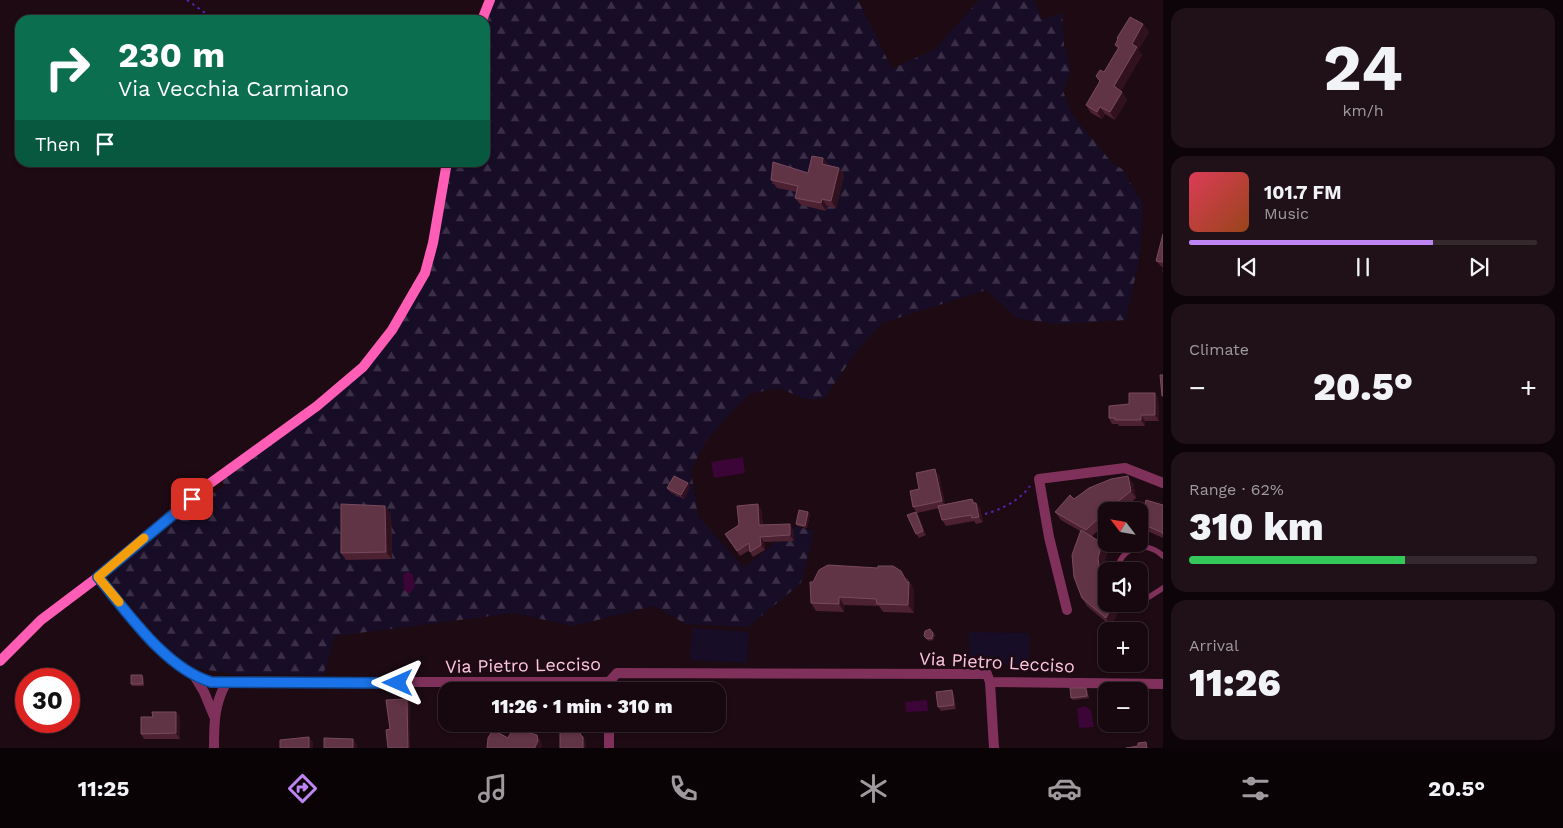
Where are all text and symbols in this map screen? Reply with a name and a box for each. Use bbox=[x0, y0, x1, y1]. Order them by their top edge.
text: 24 bbox=[1323, 30, 1403, 106]
text: 230 m bbox=[118, 34, 225, 76]
icon: right bbox=[35, 35, 100, 100]
text: Via Vecchia Carmiano bbox=[118, 76, 349, 101]
text: km/h bbox=[1342, 101, 1384, 120]
icon: arrive bbox=[91, 130, 119, 158]
text: Then bbox=[35, 133, 81, 156]
text: 101.7 FM bbox=[1264, 181, 1341, 204]
text: Music bbox=[1264, 204, 1309, 223]
icon: previous bbox=[1233, 253, 1261, 281]
icon: pause bbox=[1349, 253, 1377, 281]
icon: next bbox=[1465, 253, 1493, 281]
text: Climate bbox=[1189, 340, 1249, 359]
text: 20.5° bbox=[1313, 365, 1413, 409]
text: − bbox=[1189, 371, 1206, 404]
text: + bbox=[1520, 371, 1537, 404]
pin bbox=[171, 478, 213, 520]
text: Range · 62% bbox=[1189, 480, 1284, 499]
icon: arrive bbox=[178, 485, 206, 513]
north arrow bbox=[1098, 502, 1148, 552]
map controls bbox=[1098, 502, 1148, 732]
text: 310 km bbox=[1189, 505, 1323, 549]
button: sound bbox=[1098, 562, 1148, 612]
button: + bbox=[1098, 622, 1148, 672]
text: Arrival bbox=[1189, 636, 1239, 655]
street label: Via Pietro Lecciso bbox=[919, 647, 1075, 677]
street label: Via Pietro Lecciso bbox=[445, 653, 601, 677]
position arrow bbox=[371, 656, 423, 708]
text: 11:26 bbox=[1189, 661, 1281, 705]
speed limit sign: 30 bbox=[15, 668, 80, 733]
button: − bbox=[1098, 682, 1148, 732]
text: 11:26 · 1 min · 310 m bbox=[491, 695, 673, 718]
icon: directions bbox=[285, 771, 320, 806]
icon: music bbox=[475, 771, 510, 806]
icon: phone bbox=[666, 771, 701, 806]
icon: climate bbox=[856, 771, 891, 806]
icon: car bbox=[1047, 771, 1082, 806]
icon: filters bbox=[1238, 771, 1273, 806]
text: 11:25 bbox=[78, 776, 129, 801]
text: 20.5° bbox=[1428, 776, 1485, 801]

